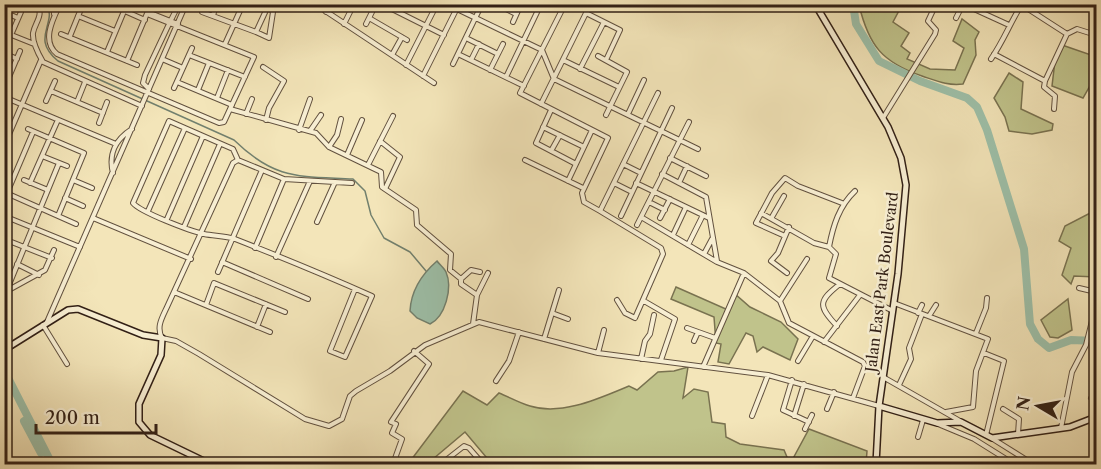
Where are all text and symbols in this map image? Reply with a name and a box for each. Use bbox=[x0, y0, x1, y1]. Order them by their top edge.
street label: Jalan East Park Boulevard bbox=[861, 191, 902, 375]
north arrow bbox=[1008, 376, 1068, 436]
text: N bbox=[1012, 395, 1034, 412]
scale bar bbox=[36, 397, 156, 435]
text: 200 m bbox=[45, 407, 100, 429]

